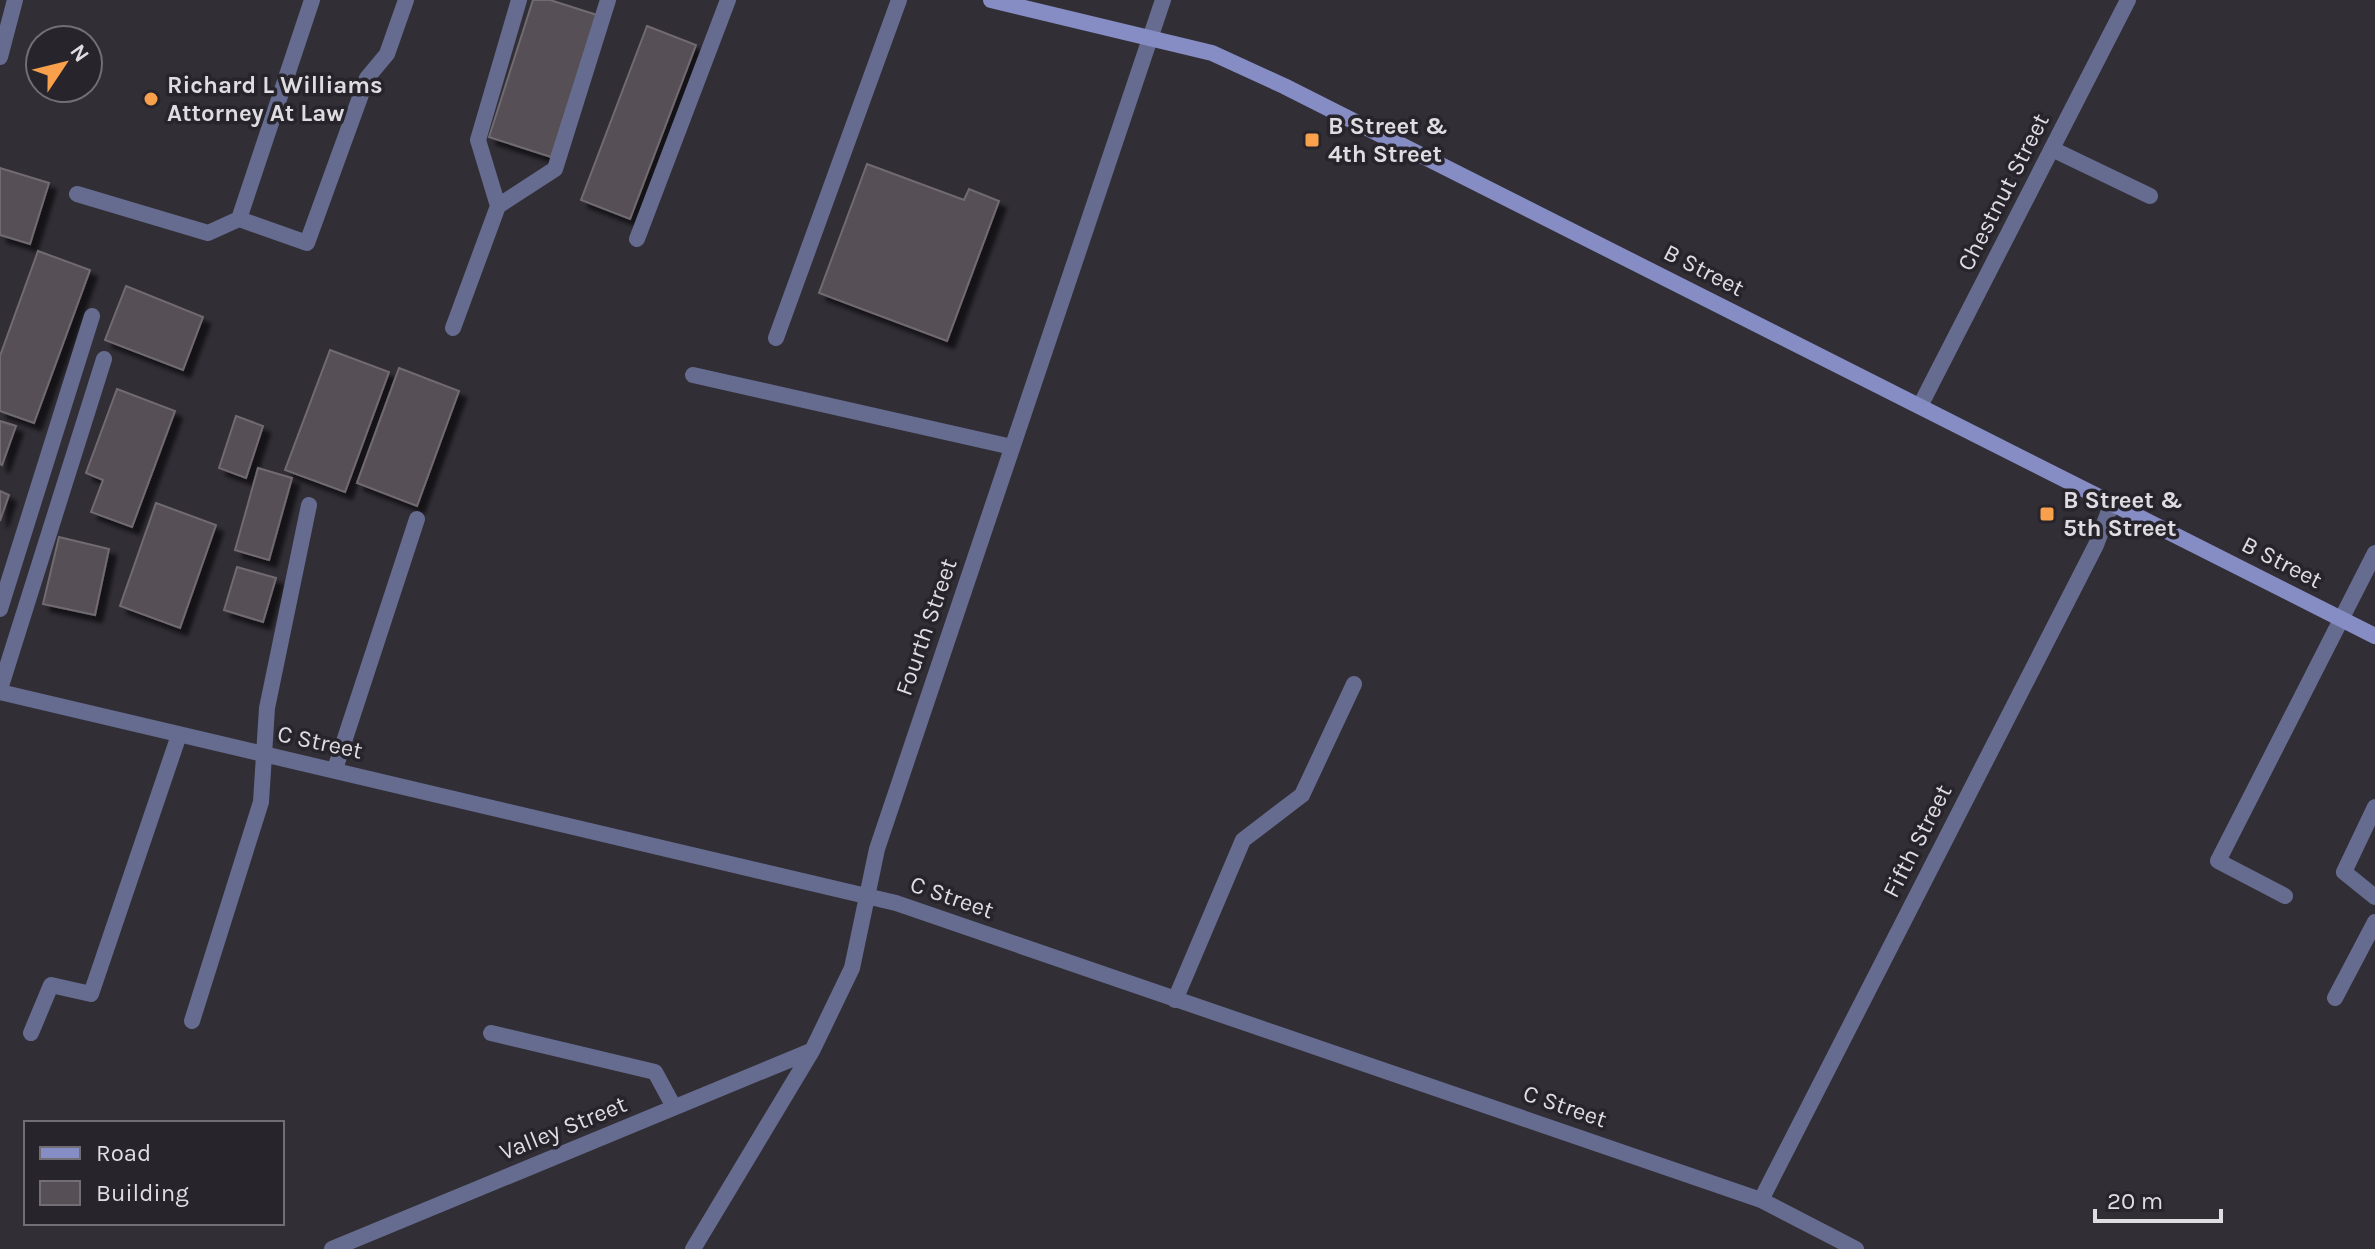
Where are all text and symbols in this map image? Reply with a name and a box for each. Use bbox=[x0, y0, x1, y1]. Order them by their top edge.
north arrow bbox=[24, 24, 104, 104]
text: N bbox=[64, 39, 95, 67]
place label: Richard L Williams Attorney At Law bbox=[167, 71, 383, 127]
marker: Richard L Williams Attorney At Law bbox=[142, 90, 160, 108]
street label: Chestnut Street bbox=[1951, 109, 2055, 275]
place label: B Street & 4th Street bbox=[1328, 112, 1448, 168]
marker: B Street & 4th Street bbox=[1303, 131, 1321, 149]
street label: B Street bbox=[1659, 238, 1749, 302]
place label: B Street & 5th Street bbox=[2063, 486, 2183, 542]
marker: B Street & 5th Street bbox=[2038, 505, 2056, 523]
street label: B Street bbox=[2237, 530, 2327, 594]
street label: Fourth Street bbox=[889, 555, 963, 699]
street label: C Street bbox=[275, 719, 365, 765]
street label: Fifth Street bbox=[1877, 780, 1957, 902]
street label: C Street bbox=[907, 870, 997, 924]
street label: C Street bbox=[1520, 1079, 1610, 1133]
street label: Valley Street bbox=[495, 1090, 631, 1166]
legend bbox=[24, 1121, 284, 1225]
text: Road bbox=[96, 1139, 151, 1167]
scale bar bbox=[2095, 1173, 2221, 1223]
text: Building bbox=[96, 1179, 189, 1207]
text: 20 m bbox=[2107, 1187, 2163, 1215]

